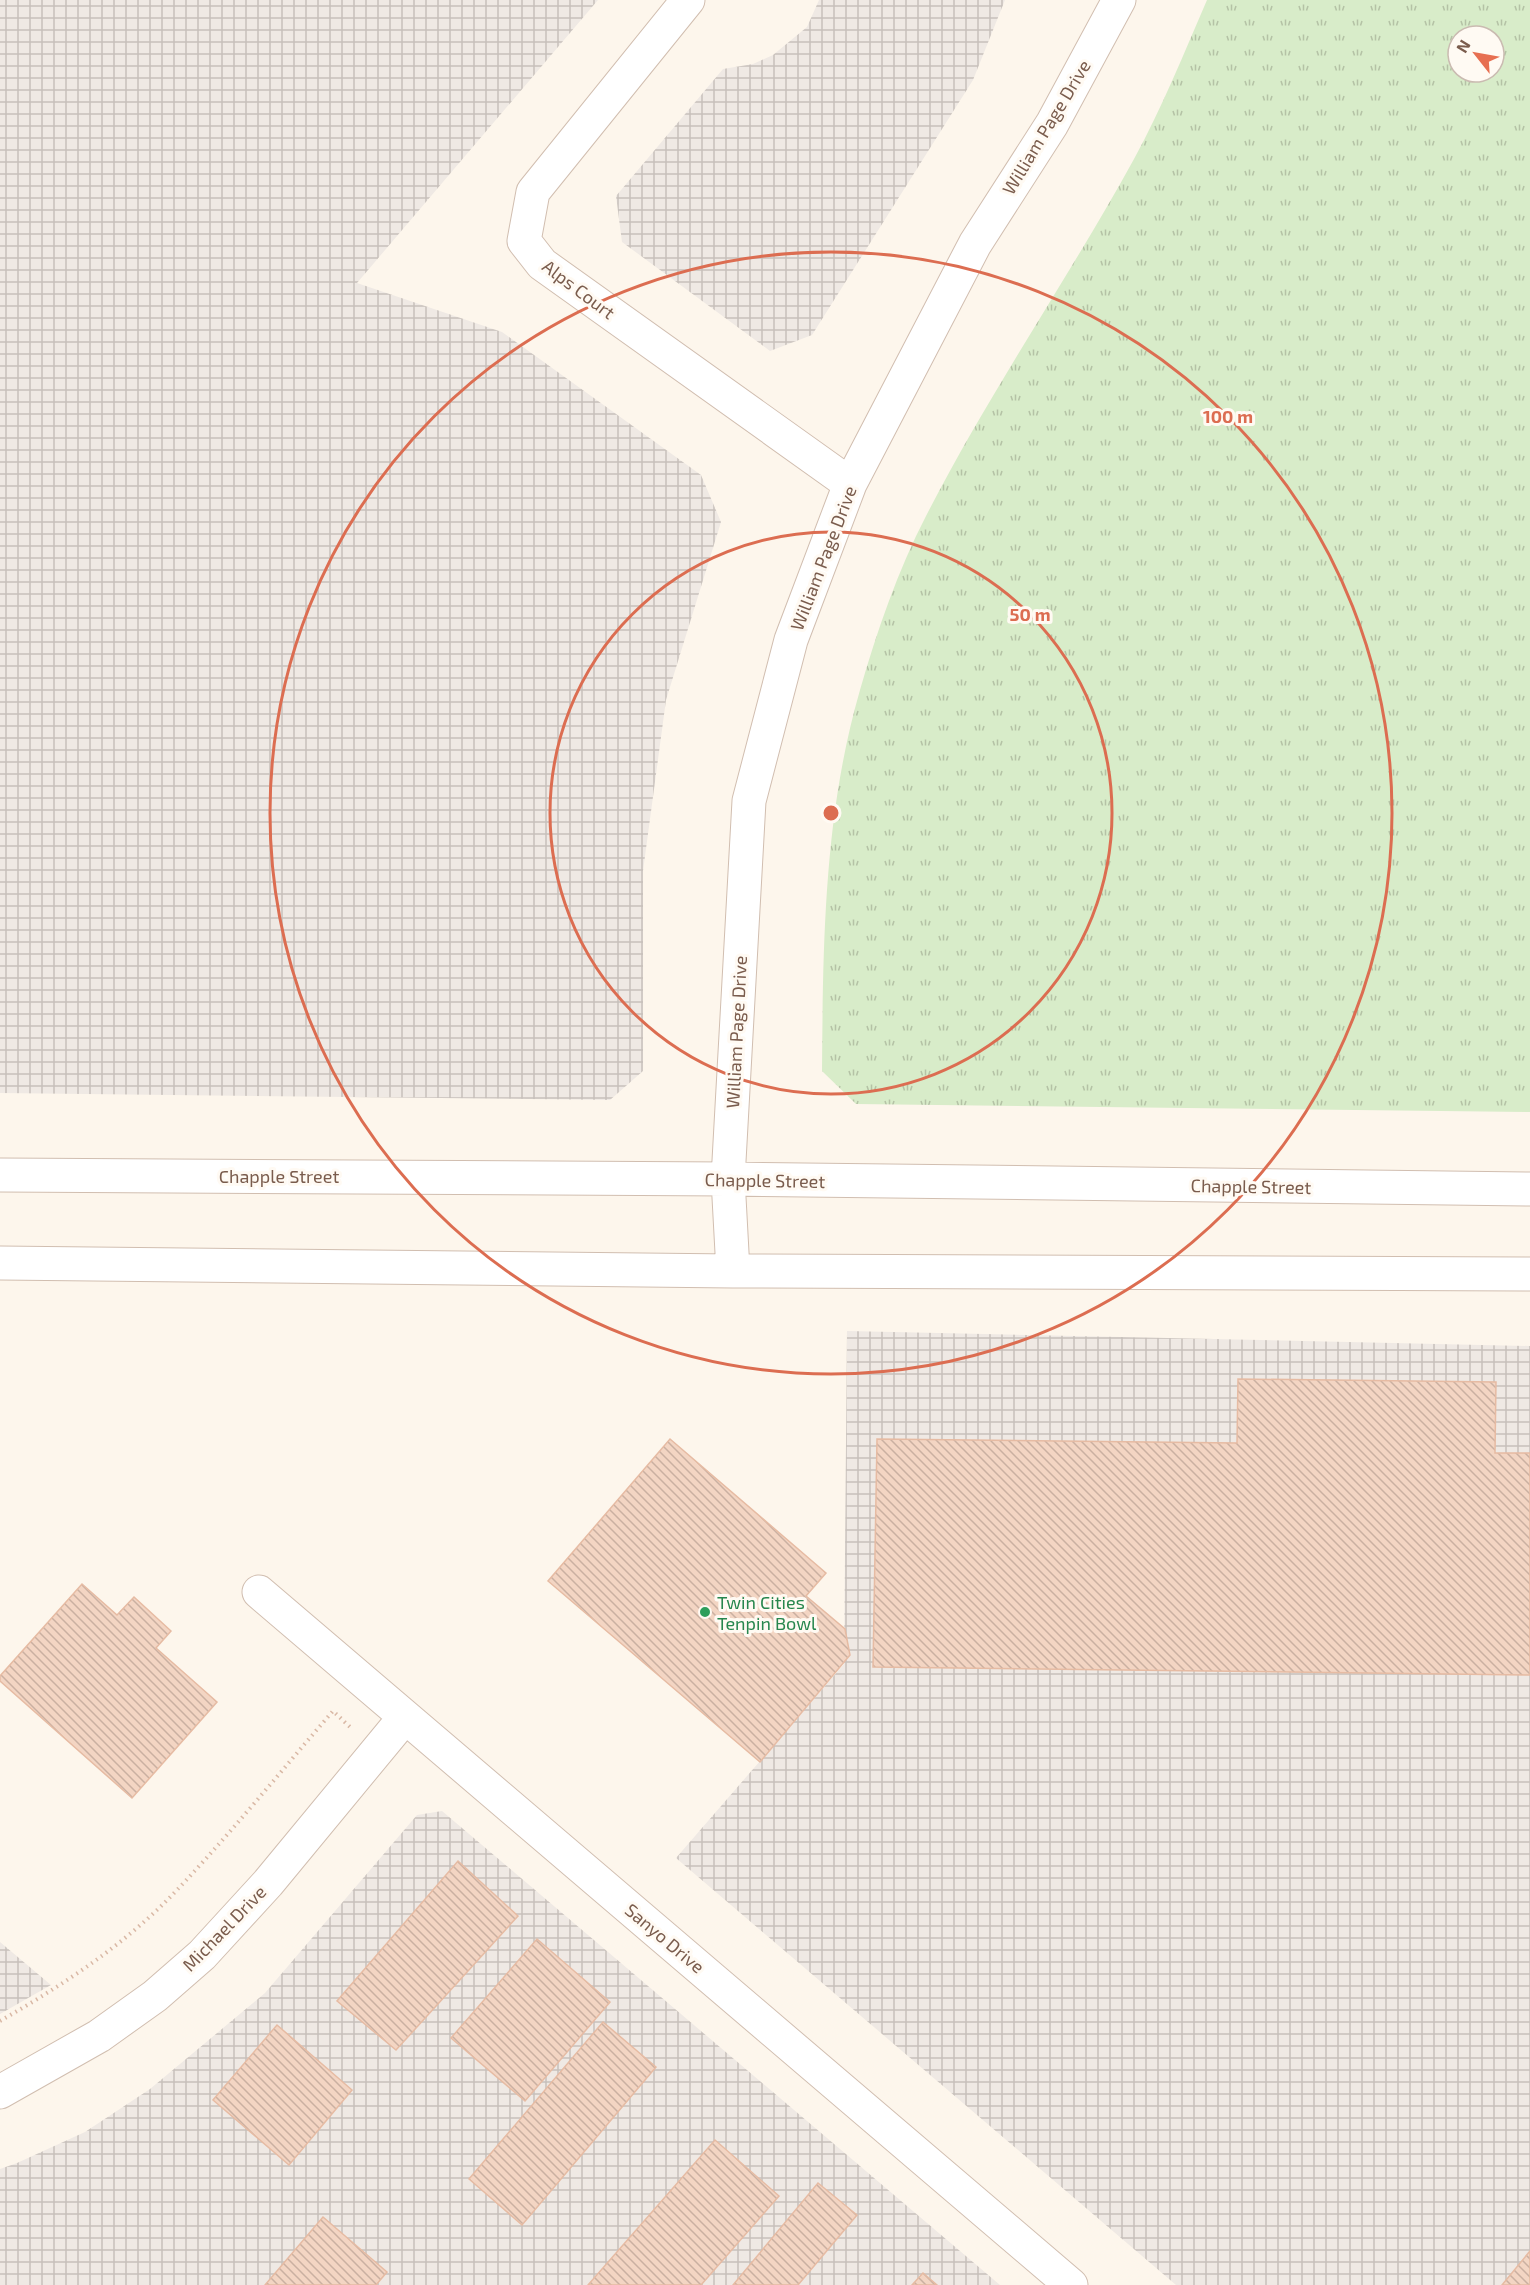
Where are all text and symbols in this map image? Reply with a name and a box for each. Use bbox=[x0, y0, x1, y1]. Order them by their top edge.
north arrow bbox=[1446, 24, 1506, 84]
text: N bbox=[1452, 36, 1474, 56]
street label: William Page Drive bbox=[997, 56, 1095, 198]
street label: Alps Court bbox=[538, 255, 620, 323]
text: 100 m bbox=[1203, 405, 1253, 427]
street label: William Page Drive bbox=[785, 483, 861, 633]
text: 50 m bbox=[1009, 603, 1051, 625]
centre of rings bbox=[821, 803, 841, 823]
street label: William Page Drive bbox=[721, 955, 751, 1109]
street label: Chapple Street bbox=[219, 1165, 339, 1187]
street label: Chapple Street bbox=[705, 1168, 826, 1192]
street label: Chapple Street bbox=[1191, 1174, 1312, 1198]
place label: Twin Cities Tenpin Bowl bbox=[717, 1591, 817, 1634]
marker: Twin Cities Tenpin Bowl bbox=[698, 1605, 712, 1619]
street label: Michael Drive bbox=[178, 1881, 270, 1975]
street label: Sanyo Drive bbox=[621, 1898, 709, 1978]

